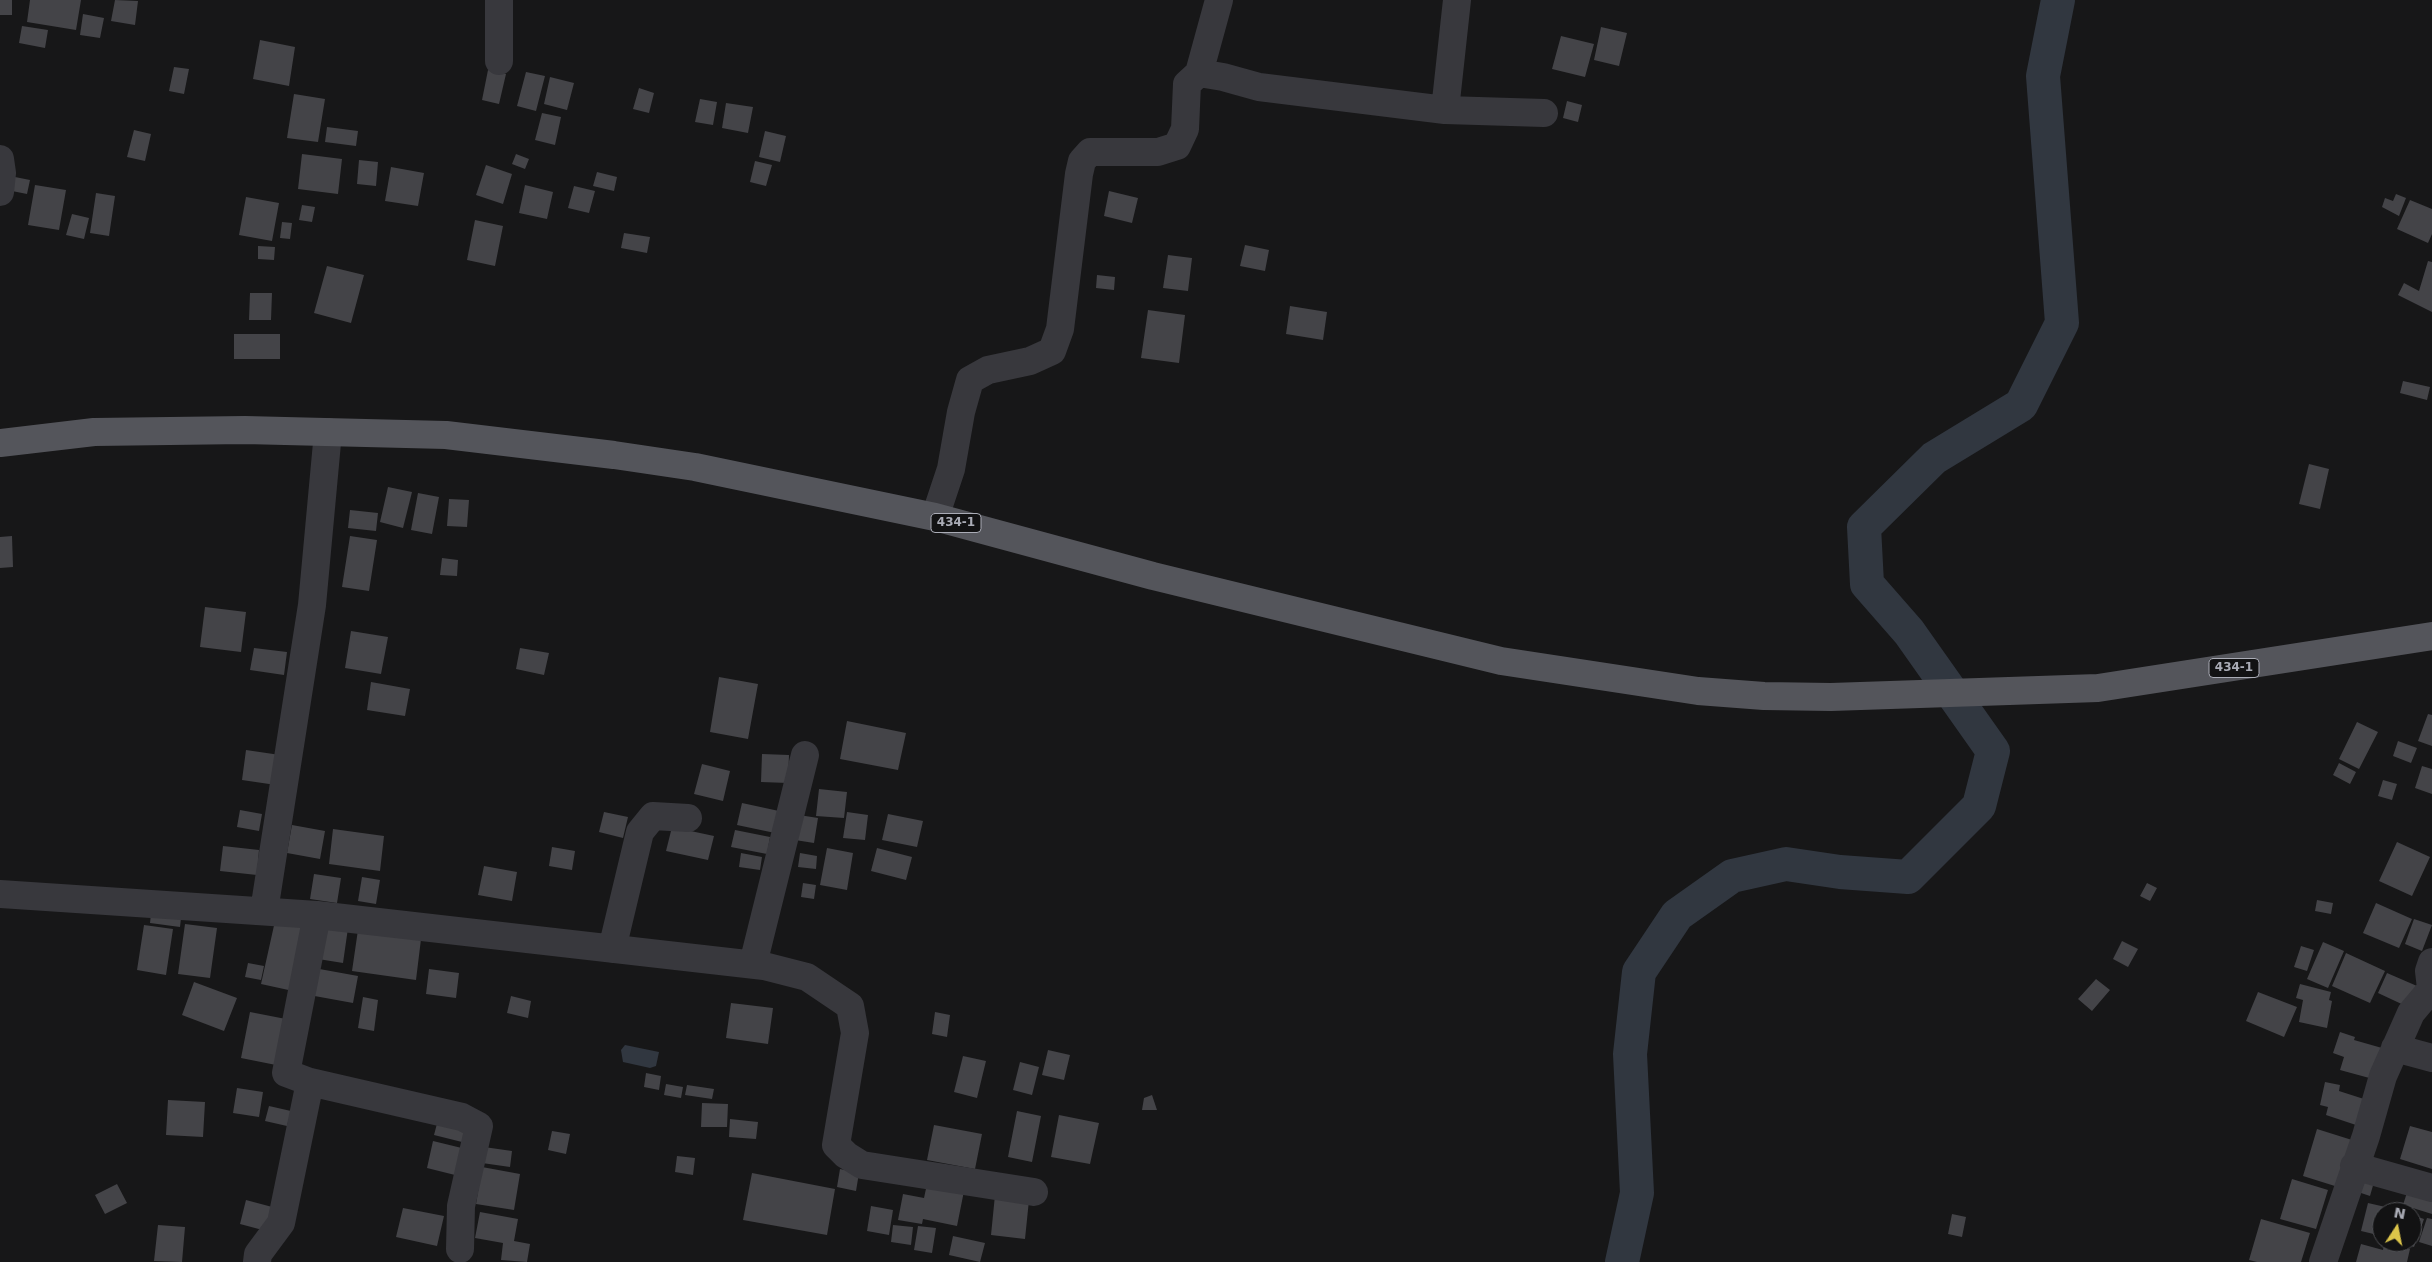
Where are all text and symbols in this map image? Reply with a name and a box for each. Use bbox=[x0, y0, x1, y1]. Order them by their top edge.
road number: 434-1 bbox=[931, 514, 981, 532]
road number: 434-1 bbox=[2209, 658, 2259, 678]
north arrow bbox=[2372, 1202, 2422, 1252]
text: N bbox=[2392, 1204, 2407, 1222]

